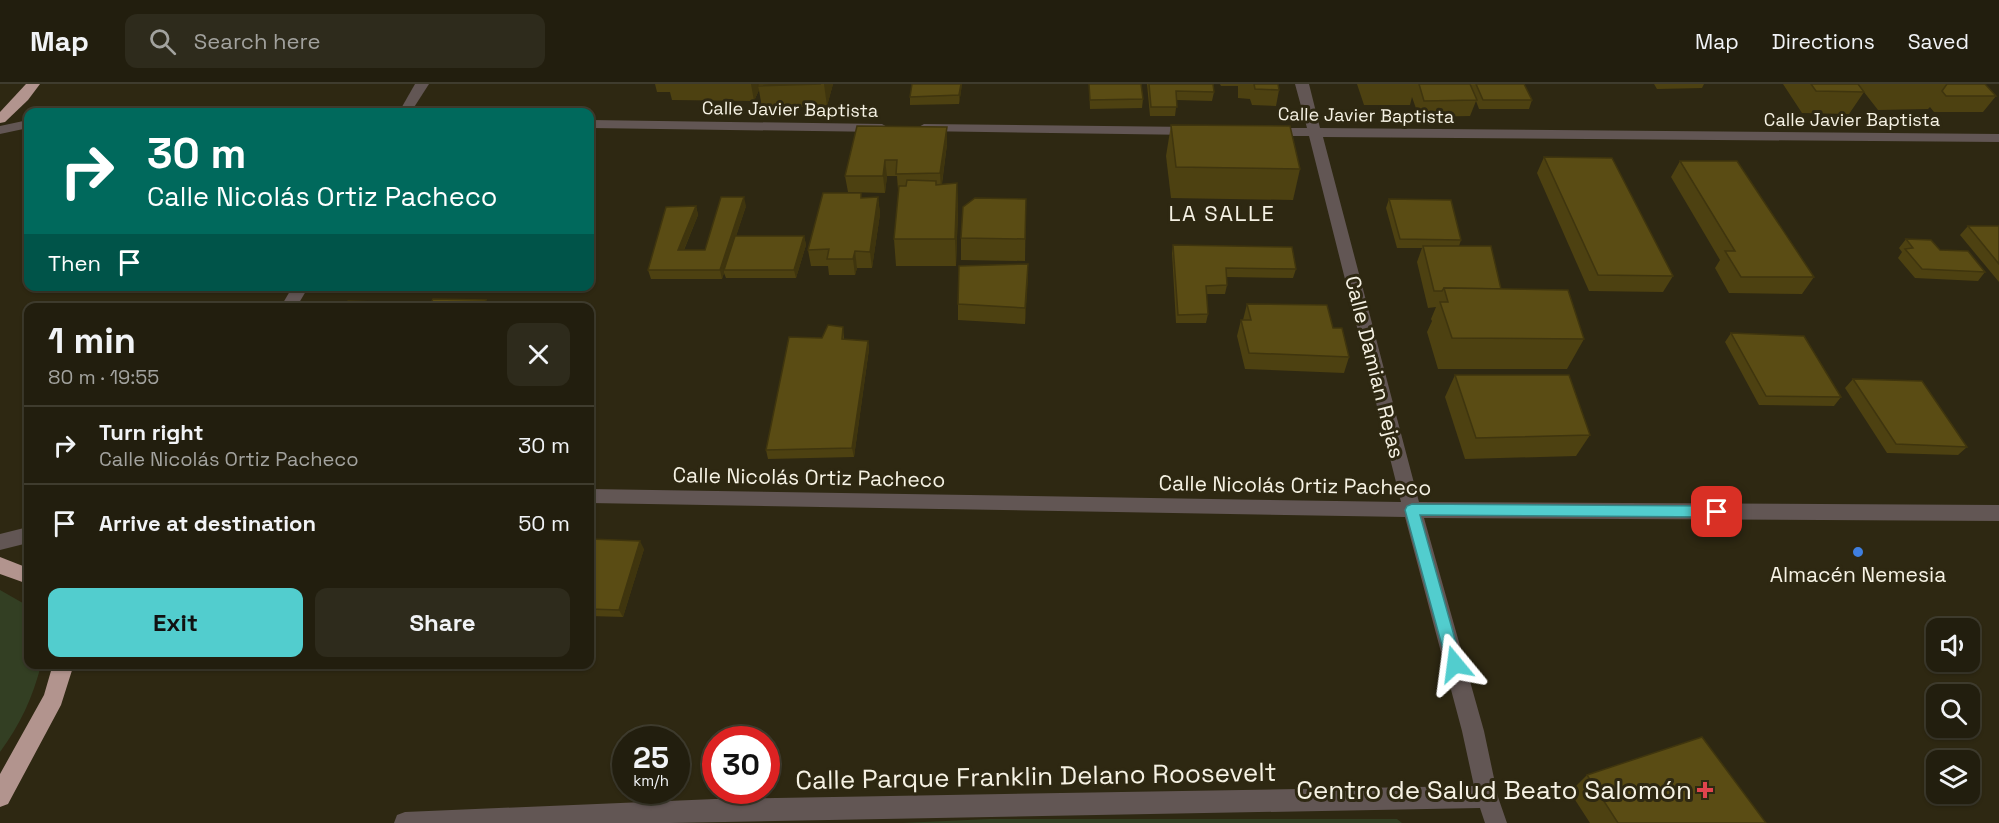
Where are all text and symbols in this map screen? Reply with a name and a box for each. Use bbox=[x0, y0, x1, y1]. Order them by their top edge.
search box bbox=[125, 14, 545, 68]
text: Map bbox=[30, 23, 89, 59]
icon: search bbox=[146, 25, 179, 58]
text: Search here bbox=[194, 27, 321, 55]
text: Map bbox=[1695, 28, 1739, 55]
text: Directions bbox=[1772, 28, 1875, 55]
text: Saved bbox=[1908, 28, 1969, 55]
street label: Calle Javier Baptista bbox=[702, 96, 878, 122]
street label: Calle Javier Baptista bbox=[1278, 102, 1454, 128]
street label: Calle Javier Baptista bbox=[1764, 108, 1940, 131]
text: 30 m bbox=[147, 127, 246, 180]
icon: right bbox=[48, 132, 126, 210]
text: Calle Nicolás Ortiz Pacheco bbox=[147, 179, 497, 214]
district label: LA SALLE bbox=[1169, 199, 1275, 227]
icon: arrive bbox=[113, 246, 146, 279]
text: Then bbox=[48, 249, 101, 277]
street label: Calle Damian Rejas bbox=[1339, 273, 1411, 461]
text: 1 min bbox=[48, 318, 136, 364]
button: close bbox=[507, 323, 570, 386]
text: 80 m · 19:55 bbox=[48, 364, 159, 390]
text: Turn right bbox=[99, 418, 204, 446]
icon: right bbox=[48, 429, 81, 462]
text: 30 m bbox=[518, 431, 570, 459]
text: Calle Nicolás Ortiz Pacheco bbox=[99, 446, 359, 472]
street label: Calle Nicolás Ortiz Pacheco bbox=[672, 461, 946, 493]
street label: Calle Nicolás Ortiz Pacheco bbox=[1158, 469, 1432, 501]
pin bbox=[1691, 486, 1742, 537]
icon: arrive bbox=[1700, 495, 1733, 528]
icon: arrive bbox=[48, 507, 81, 540]
text: Arrive at destination bbox=[99, 509, 316, 537]
text: 50 m bbox=[518, 509, 570, 537]
marker: Almacén Nemesia bbox=[1851, 545, 1865, 559]
place label: Almacén Nemesia bbox=[1770, 561, 1946, 588]
button: Exit bbox=[48, 588, 303, 657]
button: Share bbox=[315, 588, 570, 657]
map controls bbox=[1926, 618, 1980, 804]
button: sound bbox=[1926, 618, 1980, 672]
position arrow bbox=[1423, 632, 1487, 696]
button: search bbox=[1926, 684, 1980, 738]
speed limit sign: 30 bbox=[702, 726, 780, 804]
text: 25 bbox=[633, 738, 669, 777]
button: layers bbox=[1926, 750, 1980, 804]
street label: Calle Parque Franklin Delano Roosevelt bbox=[795, 755, 1277, 797]
text: km/h bbox=[633, 771, 669, 790]
place label: Centro de Salud Beato Salomón bbox=[1296, 773, 1692, 807]
marker: Centro de Salud Beato Salomón bbox=[1696, 781, 1714, 799]

